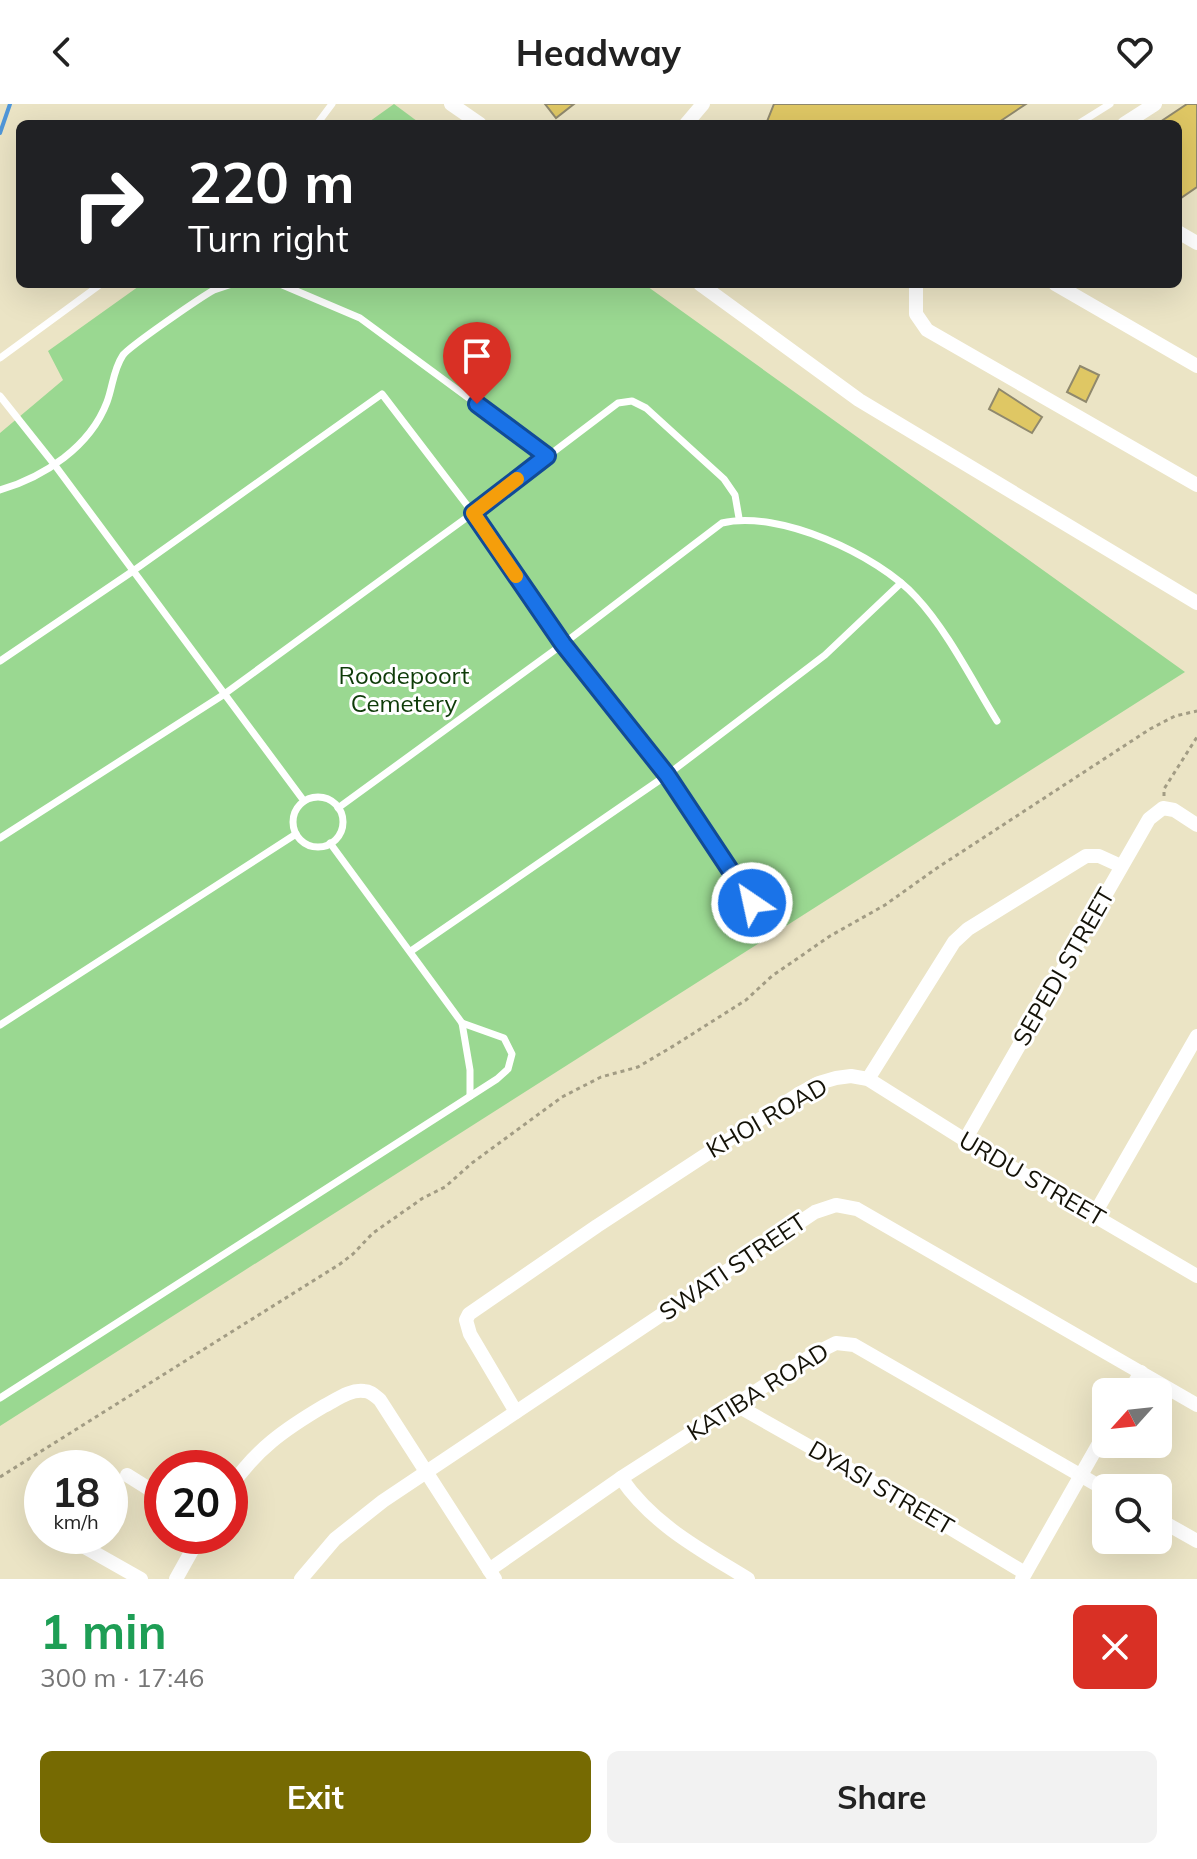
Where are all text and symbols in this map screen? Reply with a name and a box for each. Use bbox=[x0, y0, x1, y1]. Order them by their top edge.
icon: back bbox=[40, 30, 84, 74]
text: Headway bbox=[516, 30, 681, 75]
icon: heart bbox=[1113, 30, 1157, 74]
text: 220 m bbox=[188, 147, 355, 217]
icon: right bbox=[56, 152, 160, 256]
text: Turn right bbox=[188, 216, 349, 261]
pin bbox=[443, 322, 511, 404]
icon: arrive bbox=[455, 334, 499, 378]
park label: Roodepoort Cemetery bbox=[339, 660, 469, 718]
position arrow bbox=[710, 861, 794, 945]
street label: SEPEDI STREET bbox=[1006, 882, 1121, 1051]
street label: KHOI ROAD bbox=[701, 1070, 832, 1164]
street label: URDU STREET bbox=[954, 1124, 1111, 1232]
street label: SWATI STREET bbox=[653, 1206, 812, 1326]
street label: KATIBA ROAD bbox=[681, 1336, 834, 1447]
north arrow bbox=[1092, 1378, 1172, 1458]
map controls bbox=[1092, 1378, 1172, 1554]
street label: DYASI STREET bbox=[803, 1433, 960, 1541]
speed limit sign: 20 bbox=[144, 1450, 248, 1554]
text: 18 bbox=[52, 1467, 100, 1517]
button: search bbox=[1092, 1474, 1172, 1554]
text: km/h bbox=[53, 1509, 99, 1534]
text: 1 min bbox=[40, 1601, 167, 1661]
button: close bbox=[1073, 1605, 1157, 1689]
text: 300 m · 17:46 bbox=[40, 1661, 204, 1694]
button: Exit bbox=[40, 1751, 591, 1843]
button: Share bbox=[607, 1751, 1157, 1843]

